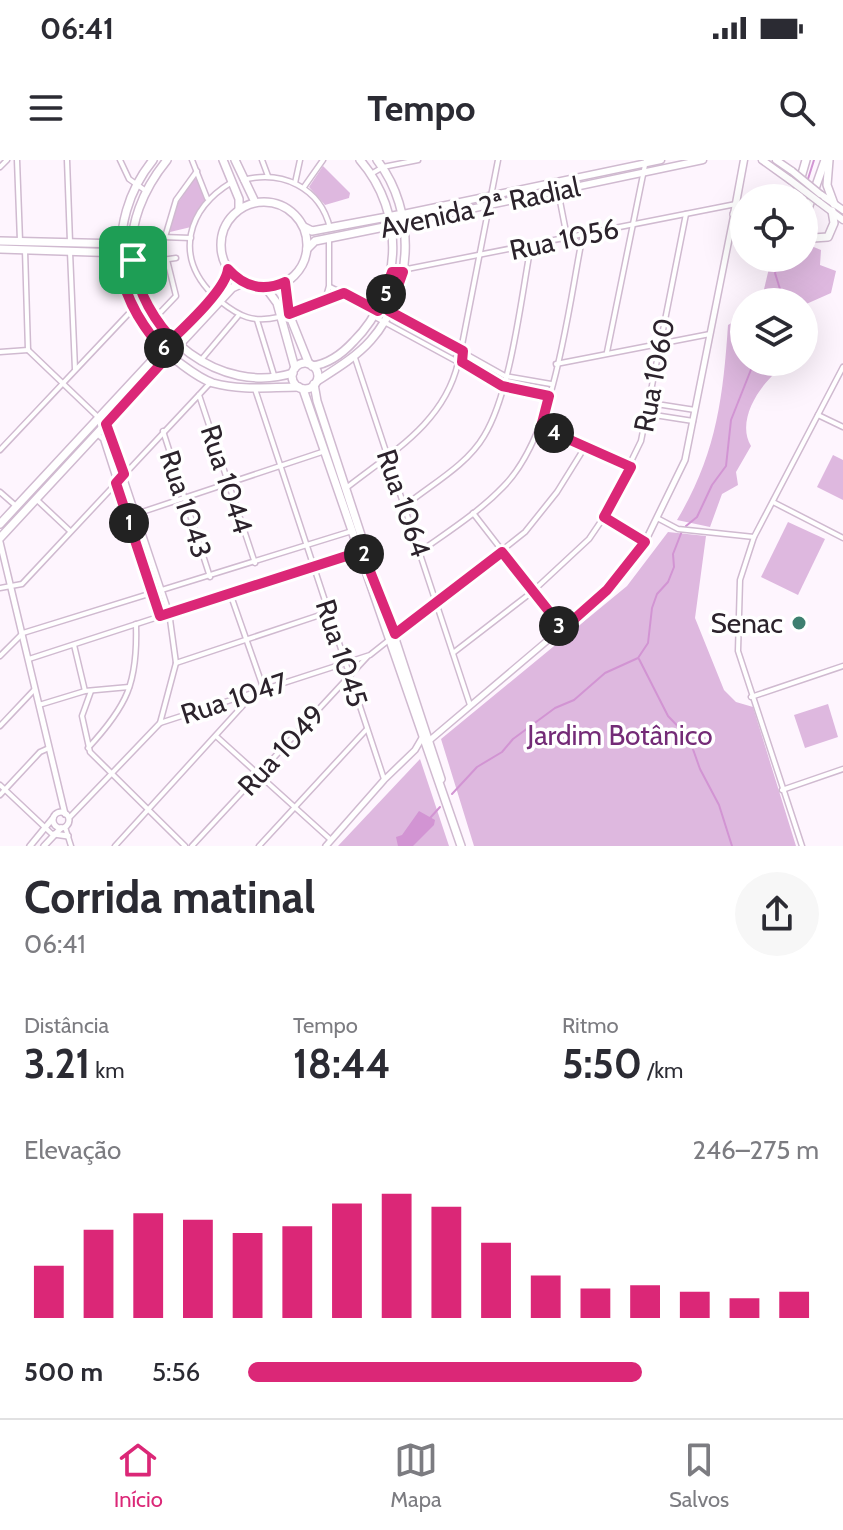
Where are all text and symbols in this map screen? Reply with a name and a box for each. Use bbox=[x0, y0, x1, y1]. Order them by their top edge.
text: 06:41 bbox=[40, 10, 114, 47]
icon: menu bbox=[24, 86, 68, 130]
text: Tempo bbox=[367, 86, 476, 130]
icon: search bbox=[775, 86, 819, 130]
street label: Avenida 2ª Radial bbox=[377, 169, 583, 245]
map controls bbox=[730, 184, 818, 376]
button: locate bbox=[730, 184, 818, 272]
street label: Rua 1056 bbox=[506, 211, 622, 267]
pin bbox=[99, 226, 167, 294]
icon: arrive bbox=[111, 238, 155, 282]
pin: 5 bbox=[366, 274, 406, 314]
text: 5 bbox=[380, 280, 392, 307]
button: layers bbox=[730, 288, 818, 376]
street label: Rua 1060 bbox=[626, 315, 682, 435]
pin: 6 bbox=[144, 328, 184, 368]
text: 6 bbox=[158, 334, 170, 361]
pin: 4 bbox=[534, 413, 574, 453]
text: 4 bbox=[547, 419, 561, 446]
street label: Rua 1044 bbox=[194, 420, 260, 538]
street label: Rua 1064 bbox=[370, 445, 438, 561]
street label: Rua 1043 bbox=[153, 446, 219, 562]
pin: 1 bbox=[109, 503, 149, 543]
text: 1 bbox=[125, 509, 133, 536]
pin: 2 bbox=[344, 534, 384, 574]
text: 2 bbox=[358, 540, 370, 567]
street label: Rua 1045 bbox=[309, 595, 375, 711]
pin: 3 bbox=[539, 606, 579, 646]
place label: Senac bbox=[711, 606, 783, 640]
text: 3 bbox=[553, 612, 565, 639]
marker: Senac bbox=[790, 614, 808, 632]
street label: Rua 1047 bbox=[176, 665, 292, 731]
street label: Rua 1049 bbox=[230, 698, 332, 802]
park label: Jardim Botânico bbox=[526, 718, 713, 752]
text: Corrida matinal bbox=[24, 871, 315, 924]
button: share bbox=[735, 872, 819, 956]
text: 06:41 bbox=[24, 928, 86, 960]
text: Distância bbox=[24, 1012, 109, 1039]
text: Tempo bbox=[293, 1012, 358, 1039]
text: Ritmo bbox=[562, 1012, 619, 1039]
text: 3.21 bbox=[24, 1039, 90, 1088]
text: 18:44 bbox=[293, 1039, 390, 1088]
text: 5:50 bbox=[562, 1039, 642, 1088]
text: km bbox=[90, 1057, 124, 1084]
text: /km bbox=[642, 1057, 683, 1084]
text: Elevação bbox=[24, 1134, 121, 1166]
text: 246–275 m bbox=[692, 1134, 819, 1166]
text: 500 m bbox=[24, 1356, 103, 1388]
text: 5:56 bbox=[152, 1356, 200, 1388]
tab: Início bbox=[114, 1438, 163, 1513]
tab: Mapa bbox=[390, 1438, 441, 1513]
tab: Salvos bbox=[669, 1438, 729, 1513]

